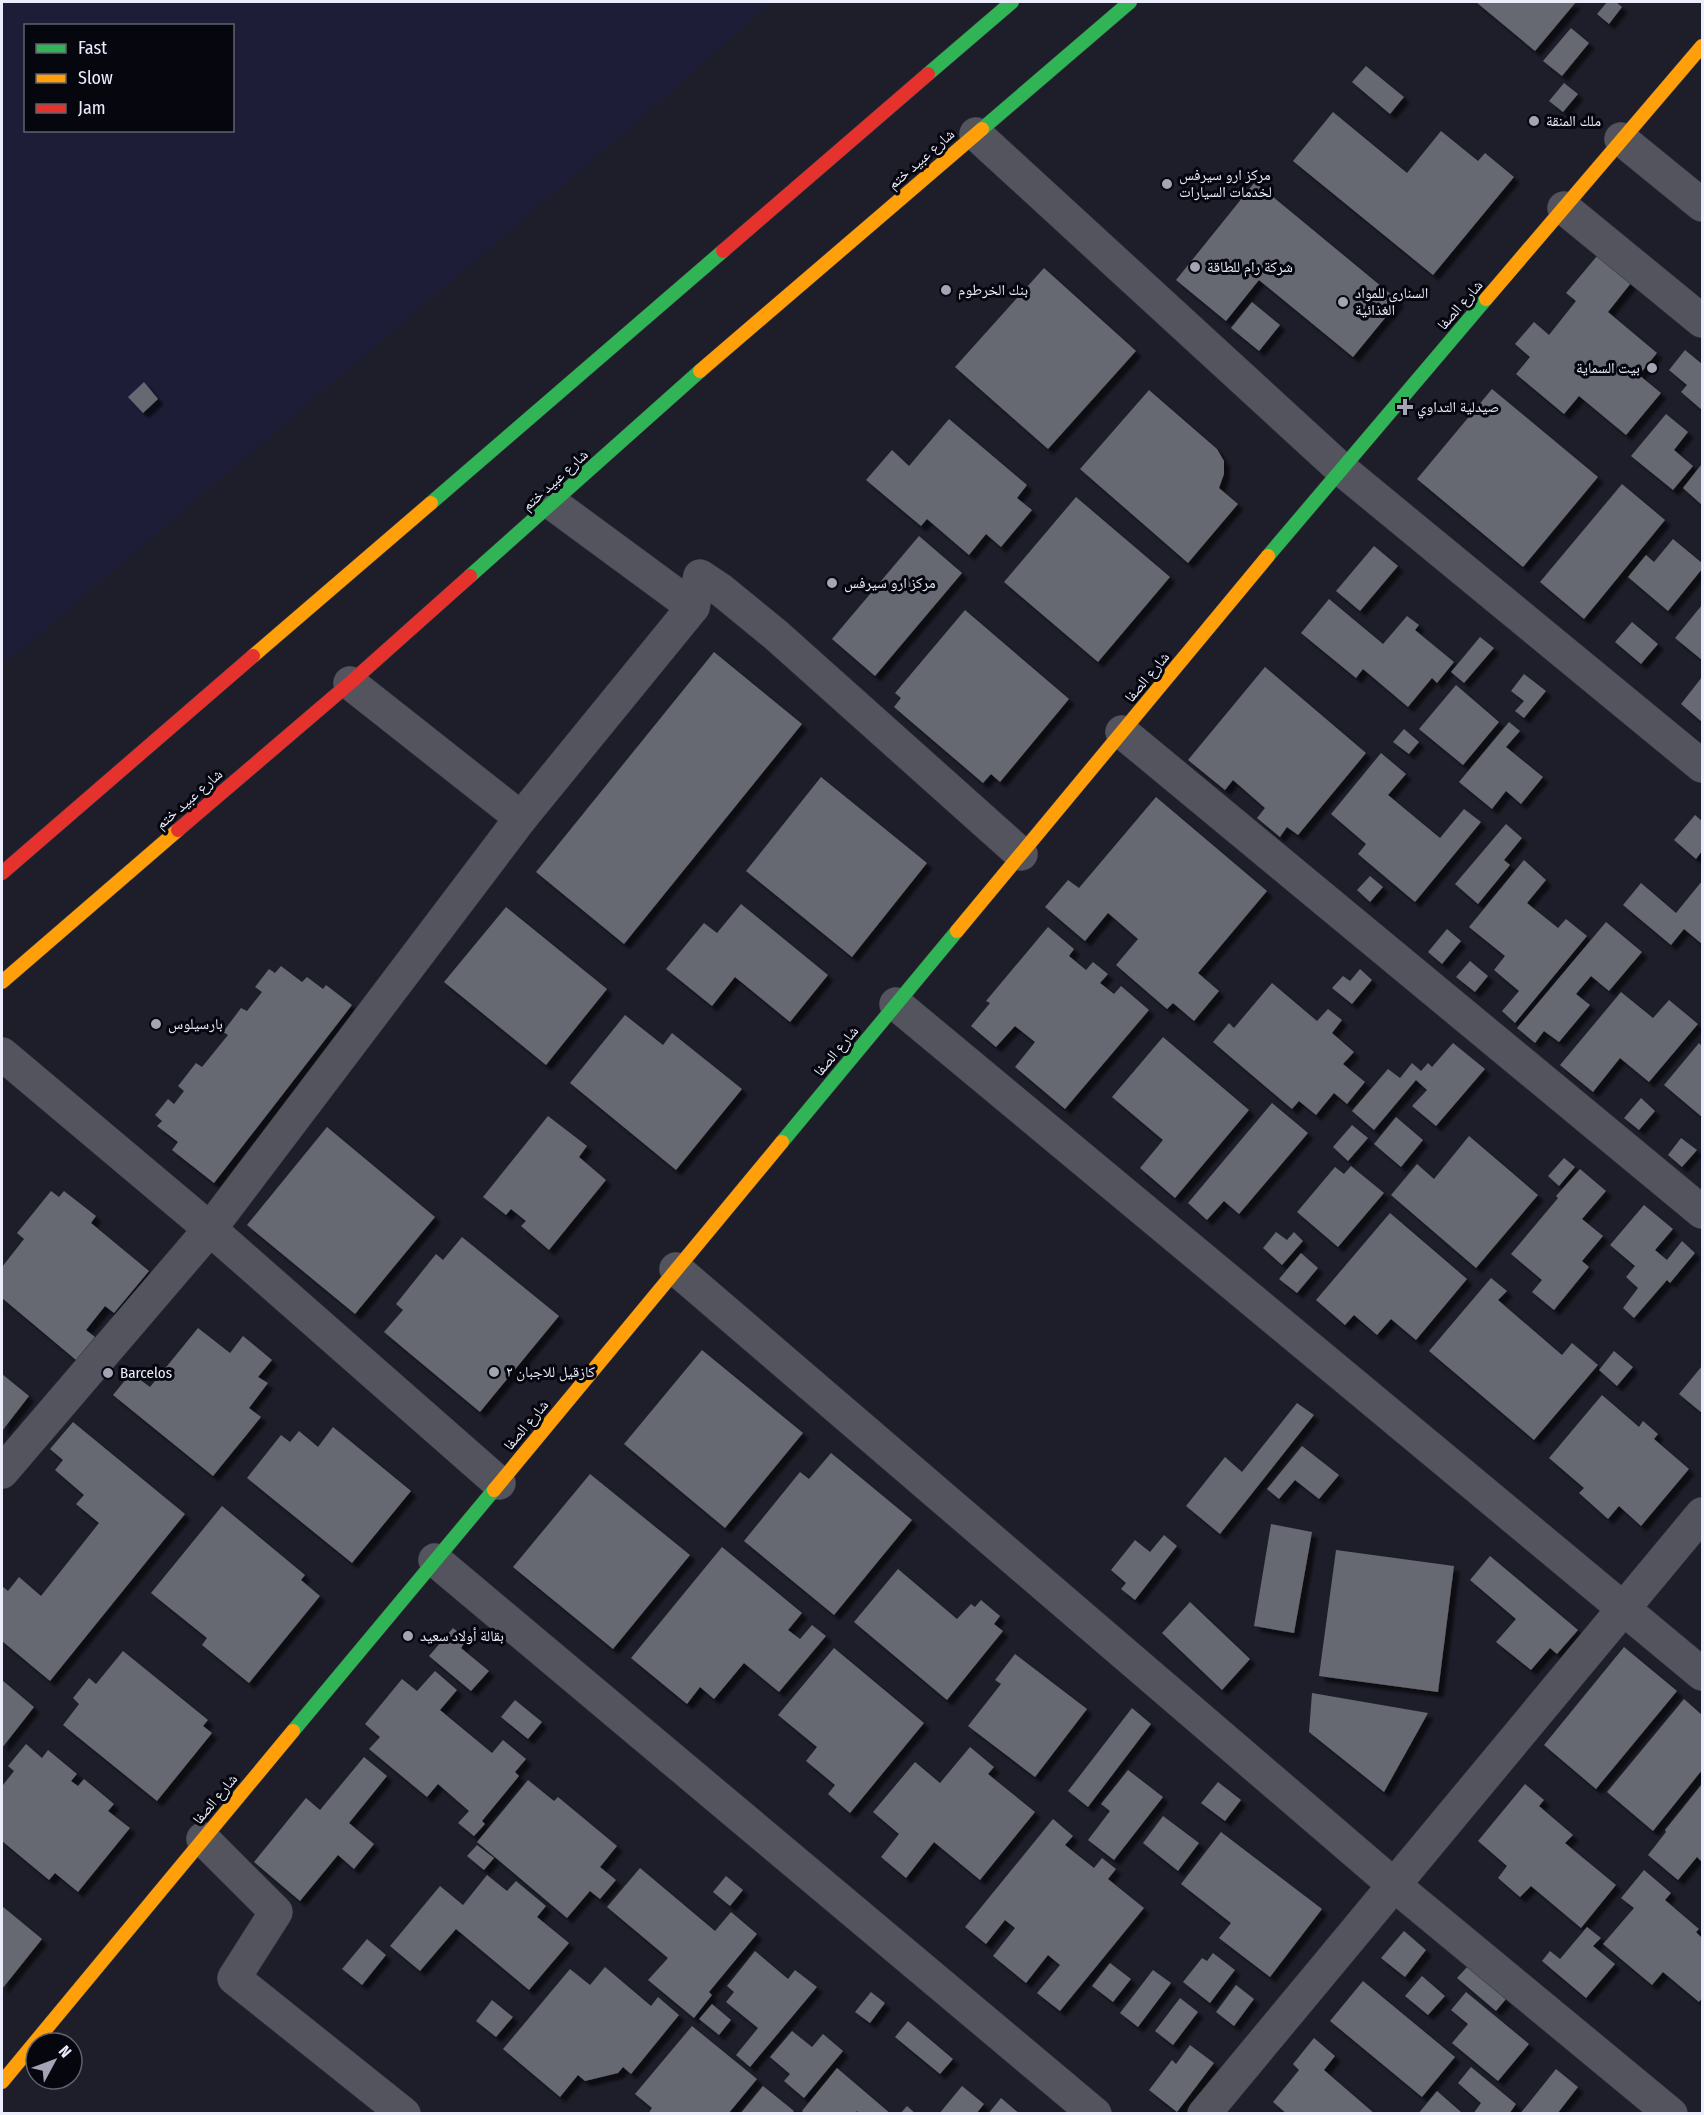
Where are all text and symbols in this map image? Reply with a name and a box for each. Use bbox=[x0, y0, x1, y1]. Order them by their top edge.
legend bbox=[24, 24, 234, 132]
text: Fast bbox=[78, 37, 107, 59]
text: Slow bbox=[78, 67, 113, 89]
text: Jam bbox=[78, 97, 106, 119]
place label: ملك المنقة bbox=[1546, 112, 1601, 130]
marker: ملك المنقة bbox=[1527, 114, 1541, 128]
street label: شارع عبيد ختم bbox=[884, 125, 959, 194]
place label: مركز ارو سيرفس لخدمات السيارات bbox=[1179, 166, 1272, 201]
marker: مركز ارو سيرفس لخدمات السيارات bbox=[1160, 177, 1174, 191]
place label: شركة رام للطاقة bbox=[1207, 258, 1293, 277]
marker: شركة رام للطاقة bbox=[1188, 260, 1202, 274]
street label: شارع الصفا bbox=[1434, 276, 1487, 334]
place label: بنك الخرطوم bbox=[958, 281, 1028, 300]
marker: بنك الخرطوم bbox=[939, 283, 953, 297]
place label: السناري للمواد الغذائية bbox=[1355, 284, 1428, 319]
marker: السناري للمواد الغذائية bbox=[1336, 295, 1350, 309]
place label: بيت السماية bbox=[1576, 359, 1640, 377]
marker: بيت السماية bbox=[1645, 361, 1659, 375]
place label: صيدلية التداوي bbox=[1417, 398, 1499, 419]
marker: صيدلية التداوي bbox=[1398, 400, 1412, 414]
street label: شارع عبيد ختم bbox=[518, 445, 593, 515]
place label: مركز ارو سيرفس bbox=[844, 574, 936, 593]
marker: مركز ارو سيرفس bbox=[825, 576, 839, 590]
street label: شارع الصفا bbox=[1121, 648, 1174, 706]
street label: شارع عبيد ختم bbox=[152, 765, 227, 834]
place label: بارسيلوس bbox=[168, 1015, 223, 1034]
marker: بارسيلوس bbox=[149, 1017, 163, 1031]
street label: شارع الصفا bbox=[810, 1022, 863, 1080]
place label: كازقيل للاجبان ٢ bbox=[506, 1363, 595, 1382]
place label: Barcelos bbox=[120, 1364, 172, 1382]
marker: كازقيل للاجبان ٢ bbox=[487, 1365, 501, 1379]
marker: Barcelos bbox=[101, 1366, 115, 1380]
street label: شارع الصفا bbox=[500, 1396, 553, 1454]
place label: بقالة أولاد سعيد bbox=[420, 1627, 504, 1645]
marker: بقالة أولاد سعيد bbox=[401, 1629, 415, 1643]
street label: شارع الصفا bbox=[189, 1770, 242, 1828]
north arrow bbox=[24, 2031, 84, 2091]
text: N bbox=[55, 2042, 75, 2061]

